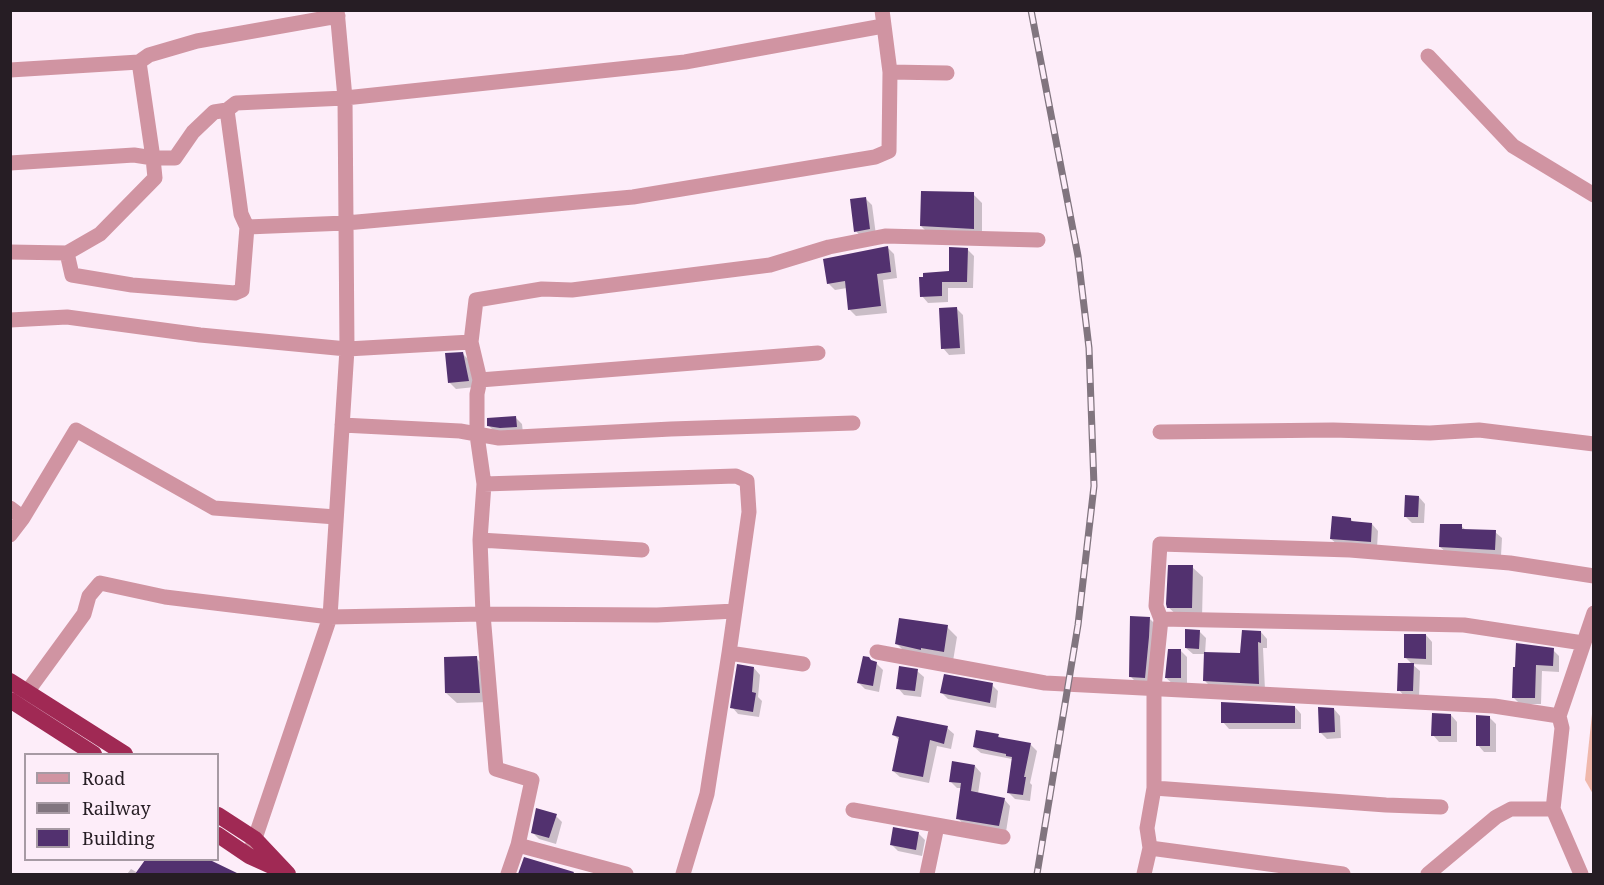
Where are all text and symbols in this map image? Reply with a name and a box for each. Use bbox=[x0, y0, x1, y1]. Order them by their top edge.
legend bbox=[24, 753, 219, 861]
text: Road bbox=[82, 766, 125, 790]
text: Railway bbox=[82, 796, 151, 820]
text: Building bbox=[82, 826, 155, 850]

